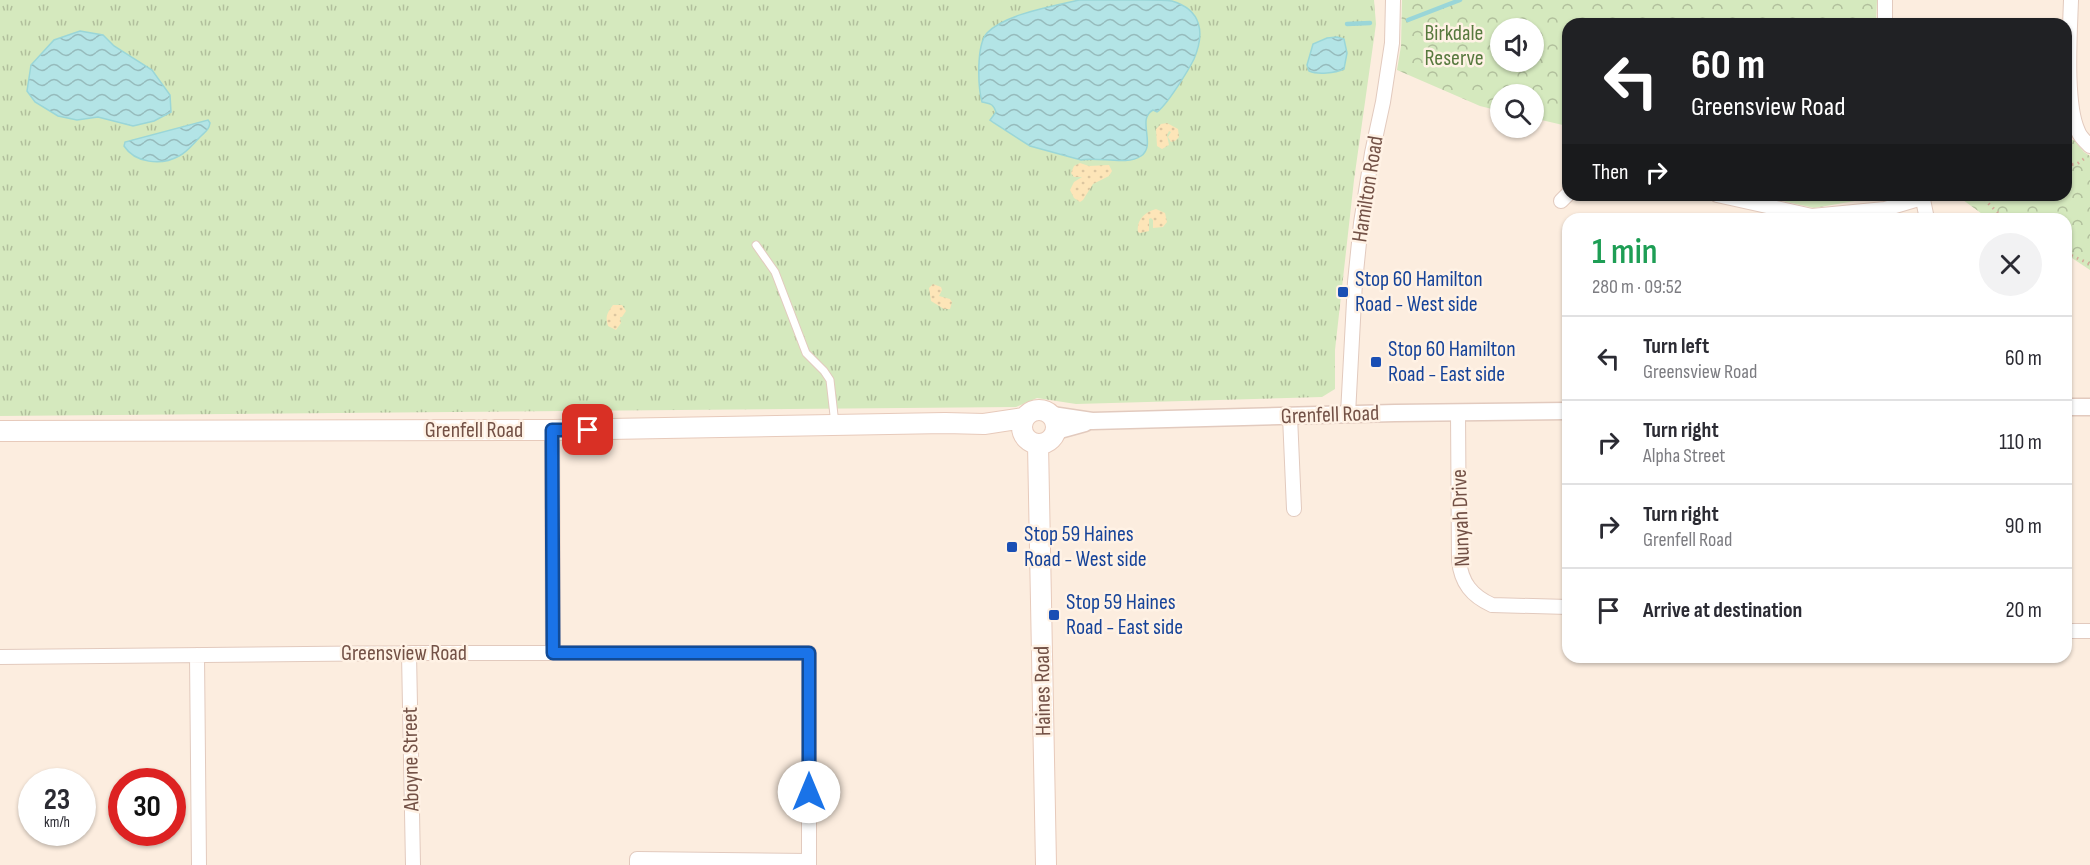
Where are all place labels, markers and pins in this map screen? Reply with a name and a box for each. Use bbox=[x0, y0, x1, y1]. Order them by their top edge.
place label: Stop 60 Hamilton Road - West side bbox=[1355, 266, 1483, 318]
marker: Stop 60 Hamilton Road - West side bbox=[1336, 285, 1350, 299]
place label: Stop 60 Hamilton Road - East side bbox=[1388, 336, 1516, 388]
marker: Stop 60 Hamilton Road - East side bbox=[1369, 355, 1383, 369]
pin bbox=[562, 404, 613, 455]
place label: Stop 59 Haines Road - West side bbox=[1024, 521, 1147, 573]
marker: Stop 59 Haines Road - West side bbox=[1005, 540, 1019, 554]
place label: Stop 59 Haines Road - East side bbox=[1066, 589, 1183, 641]
marker: Stop 59 Haines Road - East side bbox=[1047, 608, 1061, 622]

